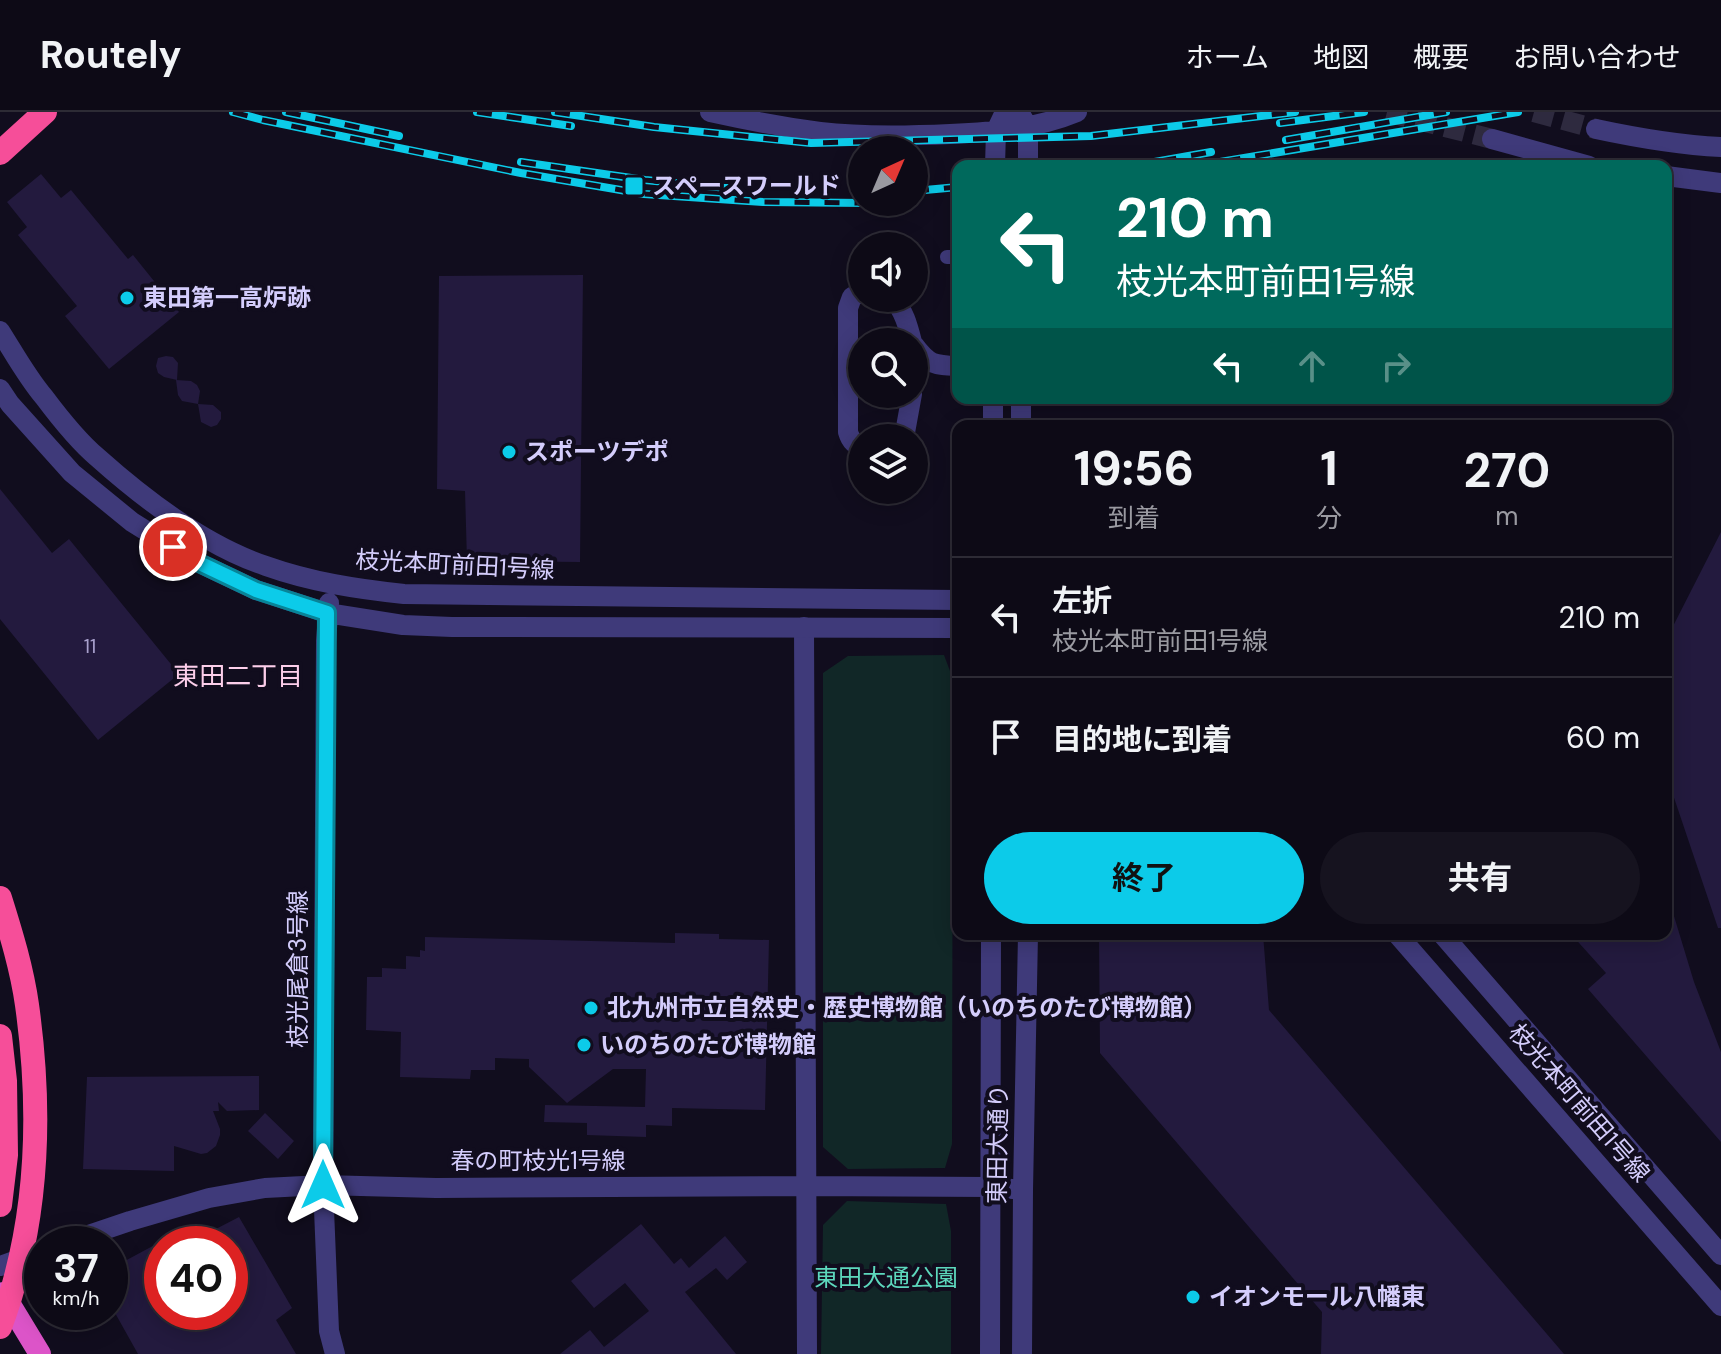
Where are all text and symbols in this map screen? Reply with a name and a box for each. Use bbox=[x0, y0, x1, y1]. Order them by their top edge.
text: Routely bbox=[40, 30, 181, 80]
text: ホーム bbox=[1186, 39, 1269, 76]
text: 地図 bbox=[1313, 39, 1369, 76]
text: 概要 bbox=[1413, 39, 1469, 76]
text: お問い合わせ bbox=[1513, 39, 1681, 76]
north arrow bbox=[848, 136, 928, 216]
map controls bbox=[848, 136, 928, 504]
place label: スペースワールド bbox=[652, 170, 841, 201]
marker: スペースワールド bbox=[623, 175, 645, 197]
text: 210 m bbox=[1116, 181, 1274, 254]
icon: left bbox=[984, 192, 1088, 296]
button: sound bbox=[848, 232, 928, 312]
text: 枝光本町前田1号線 bbox=[1116, 258, 1415, 305]
place label: 東田第一高炉跡 bbox=[143, 282, 311, 313]
marker: 東田第一高炉跡 bbox=[118, 289, 136, 307]
button: search bbox=[848, 328, 928, 408]
icon: left bbox=[1206, 344, 1250, 388]
icon: ahead bbox=[1290, 344, 1334, 388]
icon: right bbox=[1374, 344, 1418, 388]
button: layers bbox=[848, 424, 928, 504]
place label: スポーツデポ bbox=[525, 436, 669, 467]
text: 19:56 bbox=[1074, 437, 1194, 500]
text: 1 bbox=[1320, 437, 1338, 500]
text: 270 bbox=[1464, 439, 1550, 502]
marker: スポーツデポ bbox=[500, 443, 518, 461]
text: m bbox=[1495, 499, 1519, 533]
text: 到着 bbox=[1108, 501, 1160, 535]
text: 分 bbox=[1316, 501, 1342, 535]
pin bbox=[139, 513, 207, 581]
icon: arrive bbox=[151, 525, 195, 569]
street label: 枝光本町前田1号線 bbox=[355, 544, 555, 585]
text: 左折 bbox=[1052, 581, 1112, 620]
icon: left bbox=[984, 595, 1028, 639]
text: 210 m bbox=[1558, 598, 1640, 637]
text: 枝光本町前田1号線 bbox=[1052, 624, 1268, 658]
house number: 11 bbox=[84, 633, 96, 659]
district label: 東田二丁目 bbox=[173, 659, 303, 693]
icon: arrive bbox=[984, 715, 1028, 759]
text: 60 m bbox=[1566, 718, 1640, 757]
text: 目的地に到着 bbox=[1052, 720, 1232, 759]
button: 終了 bbox=[984, 832, 1304, 924]
button: 共有 bbox=[1320, 832, 1640, 924]
street label: 枝光尾倉3号線 bbox=[282, 890, 313, 1048]
place label: 北九州市立自然史・歴史博物館（いのちのたび博物館） bbox=[607, 992, 1207, 1023]
marker: 北九州市立自然史・歴史博物館（いのちのたび博物館） bbox=[582, 999, 600, 1017]
street label: 枝光本町前田1号線 bbox=[1502, 1017, 1657, 1188]
place label: いのちのたび博物館 bbox=[600, 1029, 816, 1060]
marker: いのちのたび博物館 bbox=[575, 1036, 593, 1054]
street label: 東田大通り bbox=[981, 1084, 1014, 1204]
position arrow bbox=[281, 1143, 365, 1227]
street label: 春の町枝光1号線 bbox=[450, 1145, 626, 1176]
speed limit sign: 40 bbox=[144, 1226, 248, 1330]
text: 37 bbox=[53, 1242, 99, 1294]
park label: 東田大通公園 bbox=[814, 1262, 958, 1293]
place label: イオンモール八幡東 bbox=[1209, 1281, 1425, 1312]
text: km/h bbox=[52, 1285, 100, 1311]
marker: イオンモール八幡東 bbox=[1184, 1288, 1202, 1306]

